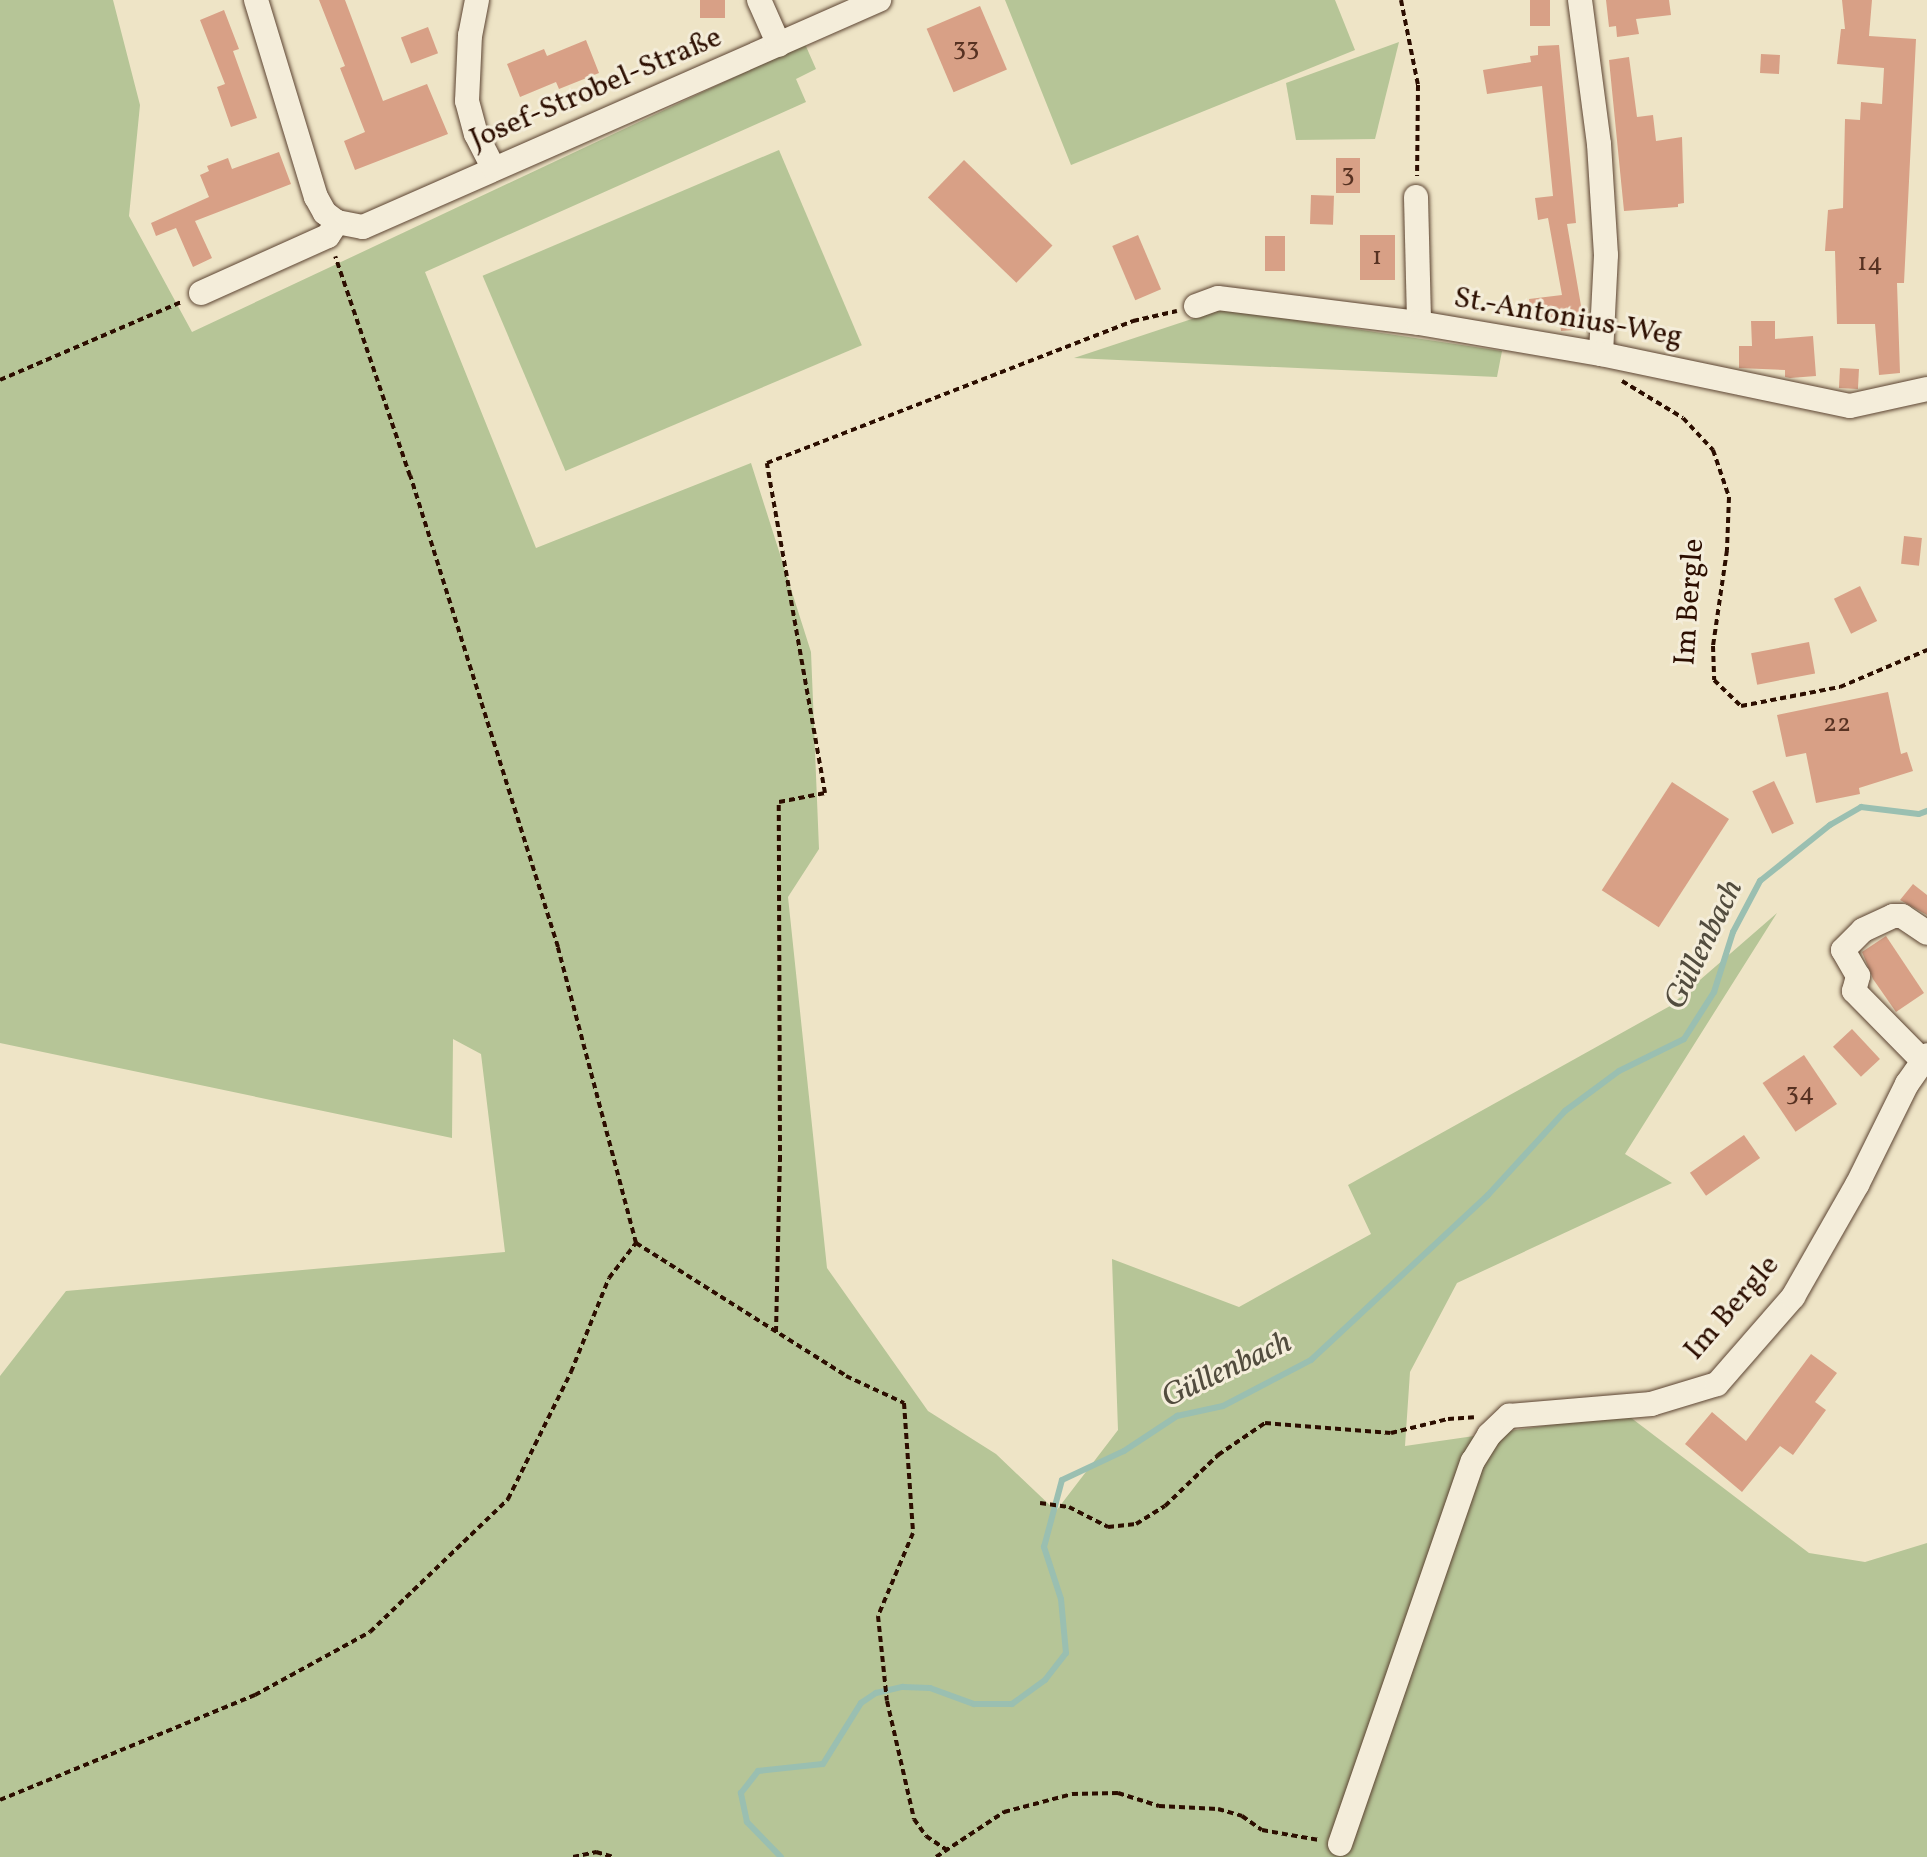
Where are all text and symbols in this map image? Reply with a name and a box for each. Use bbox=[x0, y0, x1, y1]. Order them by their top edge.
street label: Josef-Strobel-Straße bbox=[465, 20, 727, 158]
house number: 33 bbox=[953, 33, 979, 65]
house number: 3 bbox=[1341, 159, 1355, 191]
house number: 1 bbox=[1372, 242, 1382, 274]
house number: 14 bbox=[1857, 248, 1883, 280]
street label: St.-Antonius-Weg bbox=[1451, 280, 1685, 356]
street label: Im Bergle bbox=[1668, 537, 1712, 667]
house number: 22 bbox=[1823, 709, 1851, 741]
water label: Güllenbach bbox=[1657, 874, 1753, 1016]
house number: 34 bbox=[1786, 1078, 1814, 1110]
street label: Im Bergle bbox=[1677, 1248, 1787, 1368]
water label: Güllenbach bbox=[1156, 1324, 1298, 1418]

